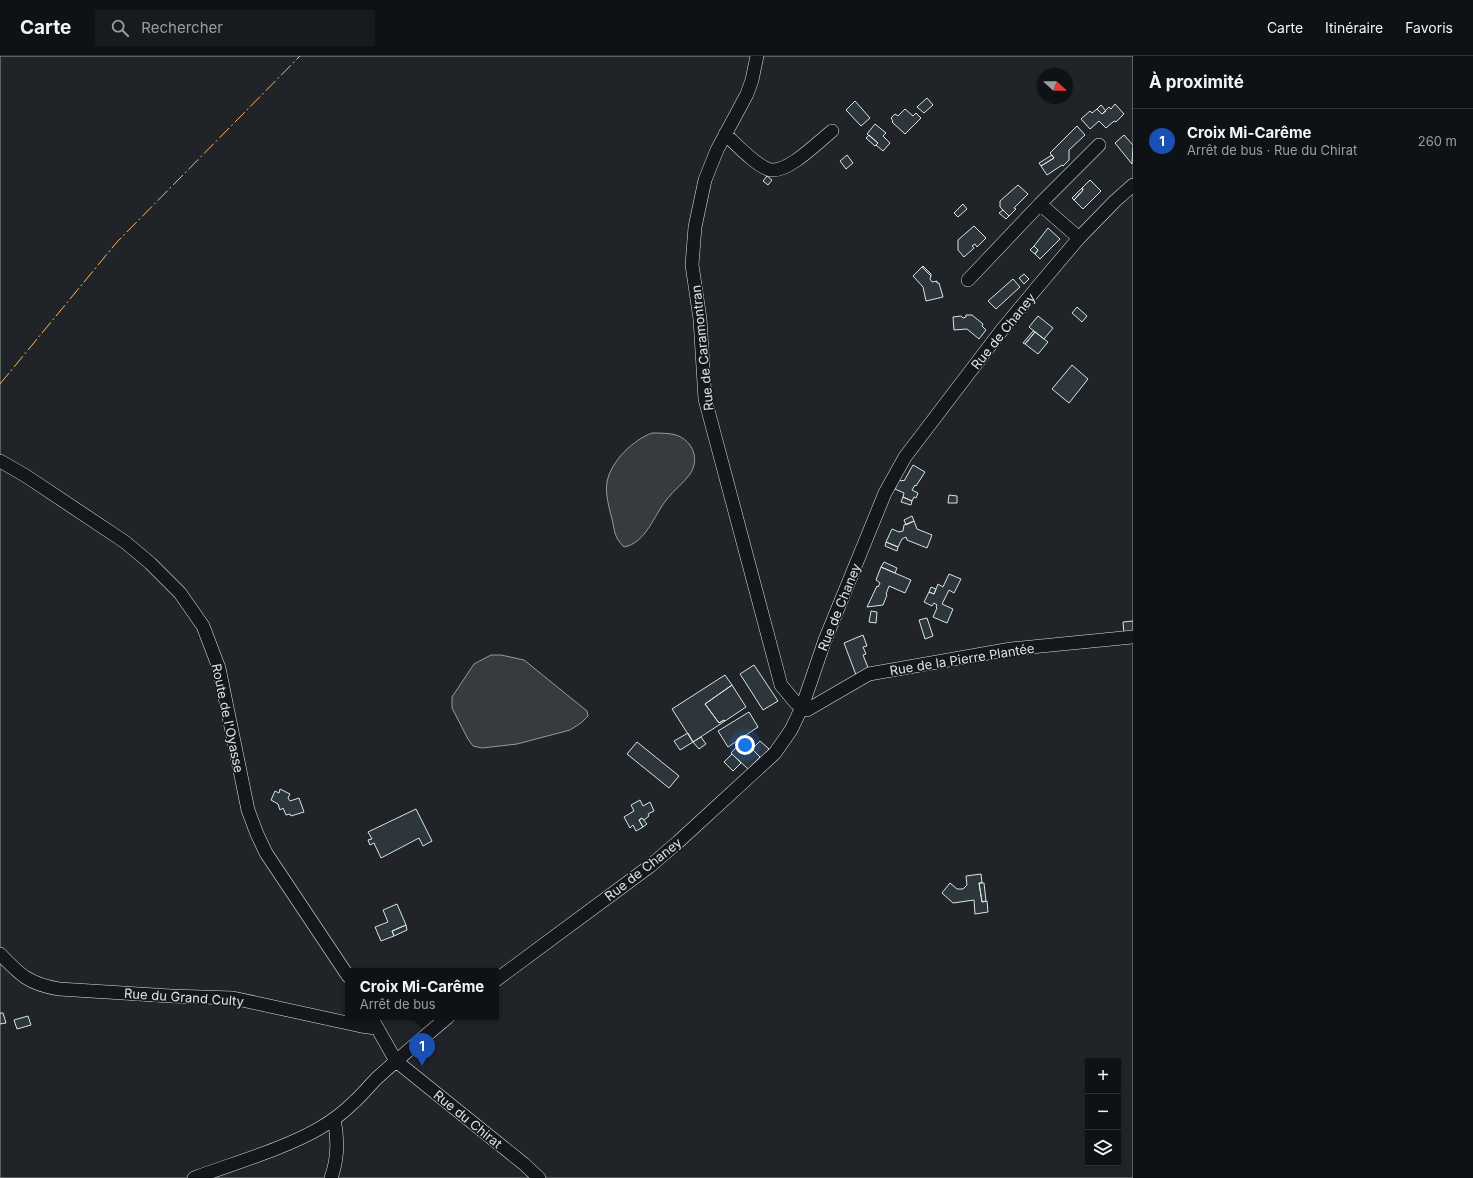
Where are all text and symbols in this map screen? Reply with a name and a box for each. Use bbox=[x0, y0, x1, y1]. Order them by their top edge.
search box bbox=[95, 10, 375, 46]
text: Carte bbox=[20, 16, 71, 39]
icon: search bbox=[109, 17, 131, 39]
text: Rechercher bbox=[141, 18, 223, 37]
text: Carte bbox=[1267, 19, 1303, 36]
text: Itinéraire bbox=[1325, 19, 1383, 36]
text: Favoris bbox=[1405, 19, 1453, 36]
north arrow bbox=[1037, 68, 1073, 104]
text: À proximité bbox=[1149, 72, 1244, 92]
text: Croix Mi-Carême bbox=[1187, 123, 1312, 142]
text: 1 bbox=[1159, 133, 1165, 149]
text: 260 m bbox=[1418, 133, 1457, 149]
text: Arrêt de bus · Rue du Chirat bbox=[1187, 142, 1357, 158]
street label: Rue de Caramontran bbox=[687, 284, 717, 412]
street label: Rue de Chaney bbox=[967, 290, 1039, 372]
street label: Rue de Chaney bbox=[814, 561, 864, 653]
street label: Rue de la Pierre Plantée bbox=[888, 640, 1036, 678]
street label: Route de l'Oyasse bbox=[209, 662, 247, 774]
your location bbox=[735, 735, 755, 755]
street label: Rue de Chaney bbox=[601, 834, 685, 904]
popup bbox=[345, 968, 499, 1020]
text: Croix Mi-Carême bbox=[360, 977, 484, 996]
street label: Rue du Grand Culty bbox=[124, 985, 244, 1009]
text: Arrêt de bus bbox=[360, 996, 436, 1012]
pin: 1 bbox=[409, 1033, 435, 1066]
map controls bbox=[1085, 1058, 1121, 1166]
button: + bbox=[1085, 1058, 1121, 1094]
street label: Rue du Chirat bbox=[431, 1087, 505, 1151]
button: − bbox=[1085, 1094, 1121, 1130]
button: layers bbox=[1085, 1130, 1121, 1166]

